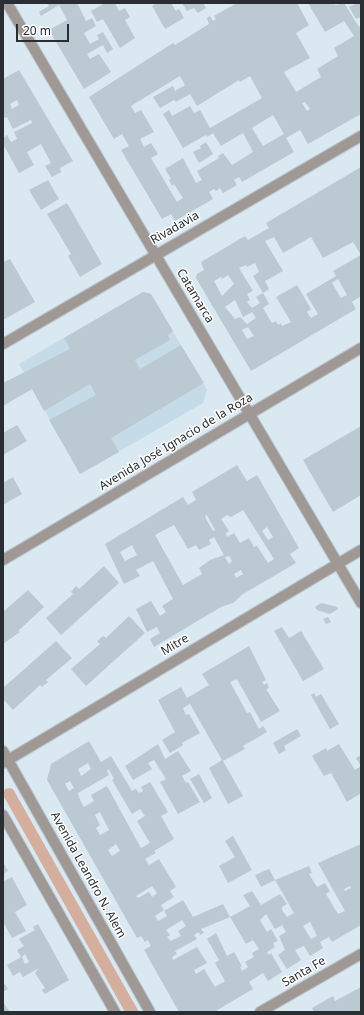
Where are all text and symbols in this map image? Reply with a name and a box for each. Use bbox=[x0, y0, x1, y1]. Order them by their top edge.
scale bar bbox=[18, 16, 71, 42]
text: 20 m bbox=[23, 22, 51, 39]
street label: Rivadavia bbox=[148, 208, 202, 248]
street label: Catamarca bbox=[173, 266, 217, 326]
street label: Avenida José Ignacio de la Roza bbox=[97, 390, 255, 494]
street label: Mitre bbox=[159, 631, 191, 659]
street label: Avenida Leandro N. Alem bbox=[47, 809, 129, 941]
street label: Santa Fe bbox=[280, 954, 328, 990]

